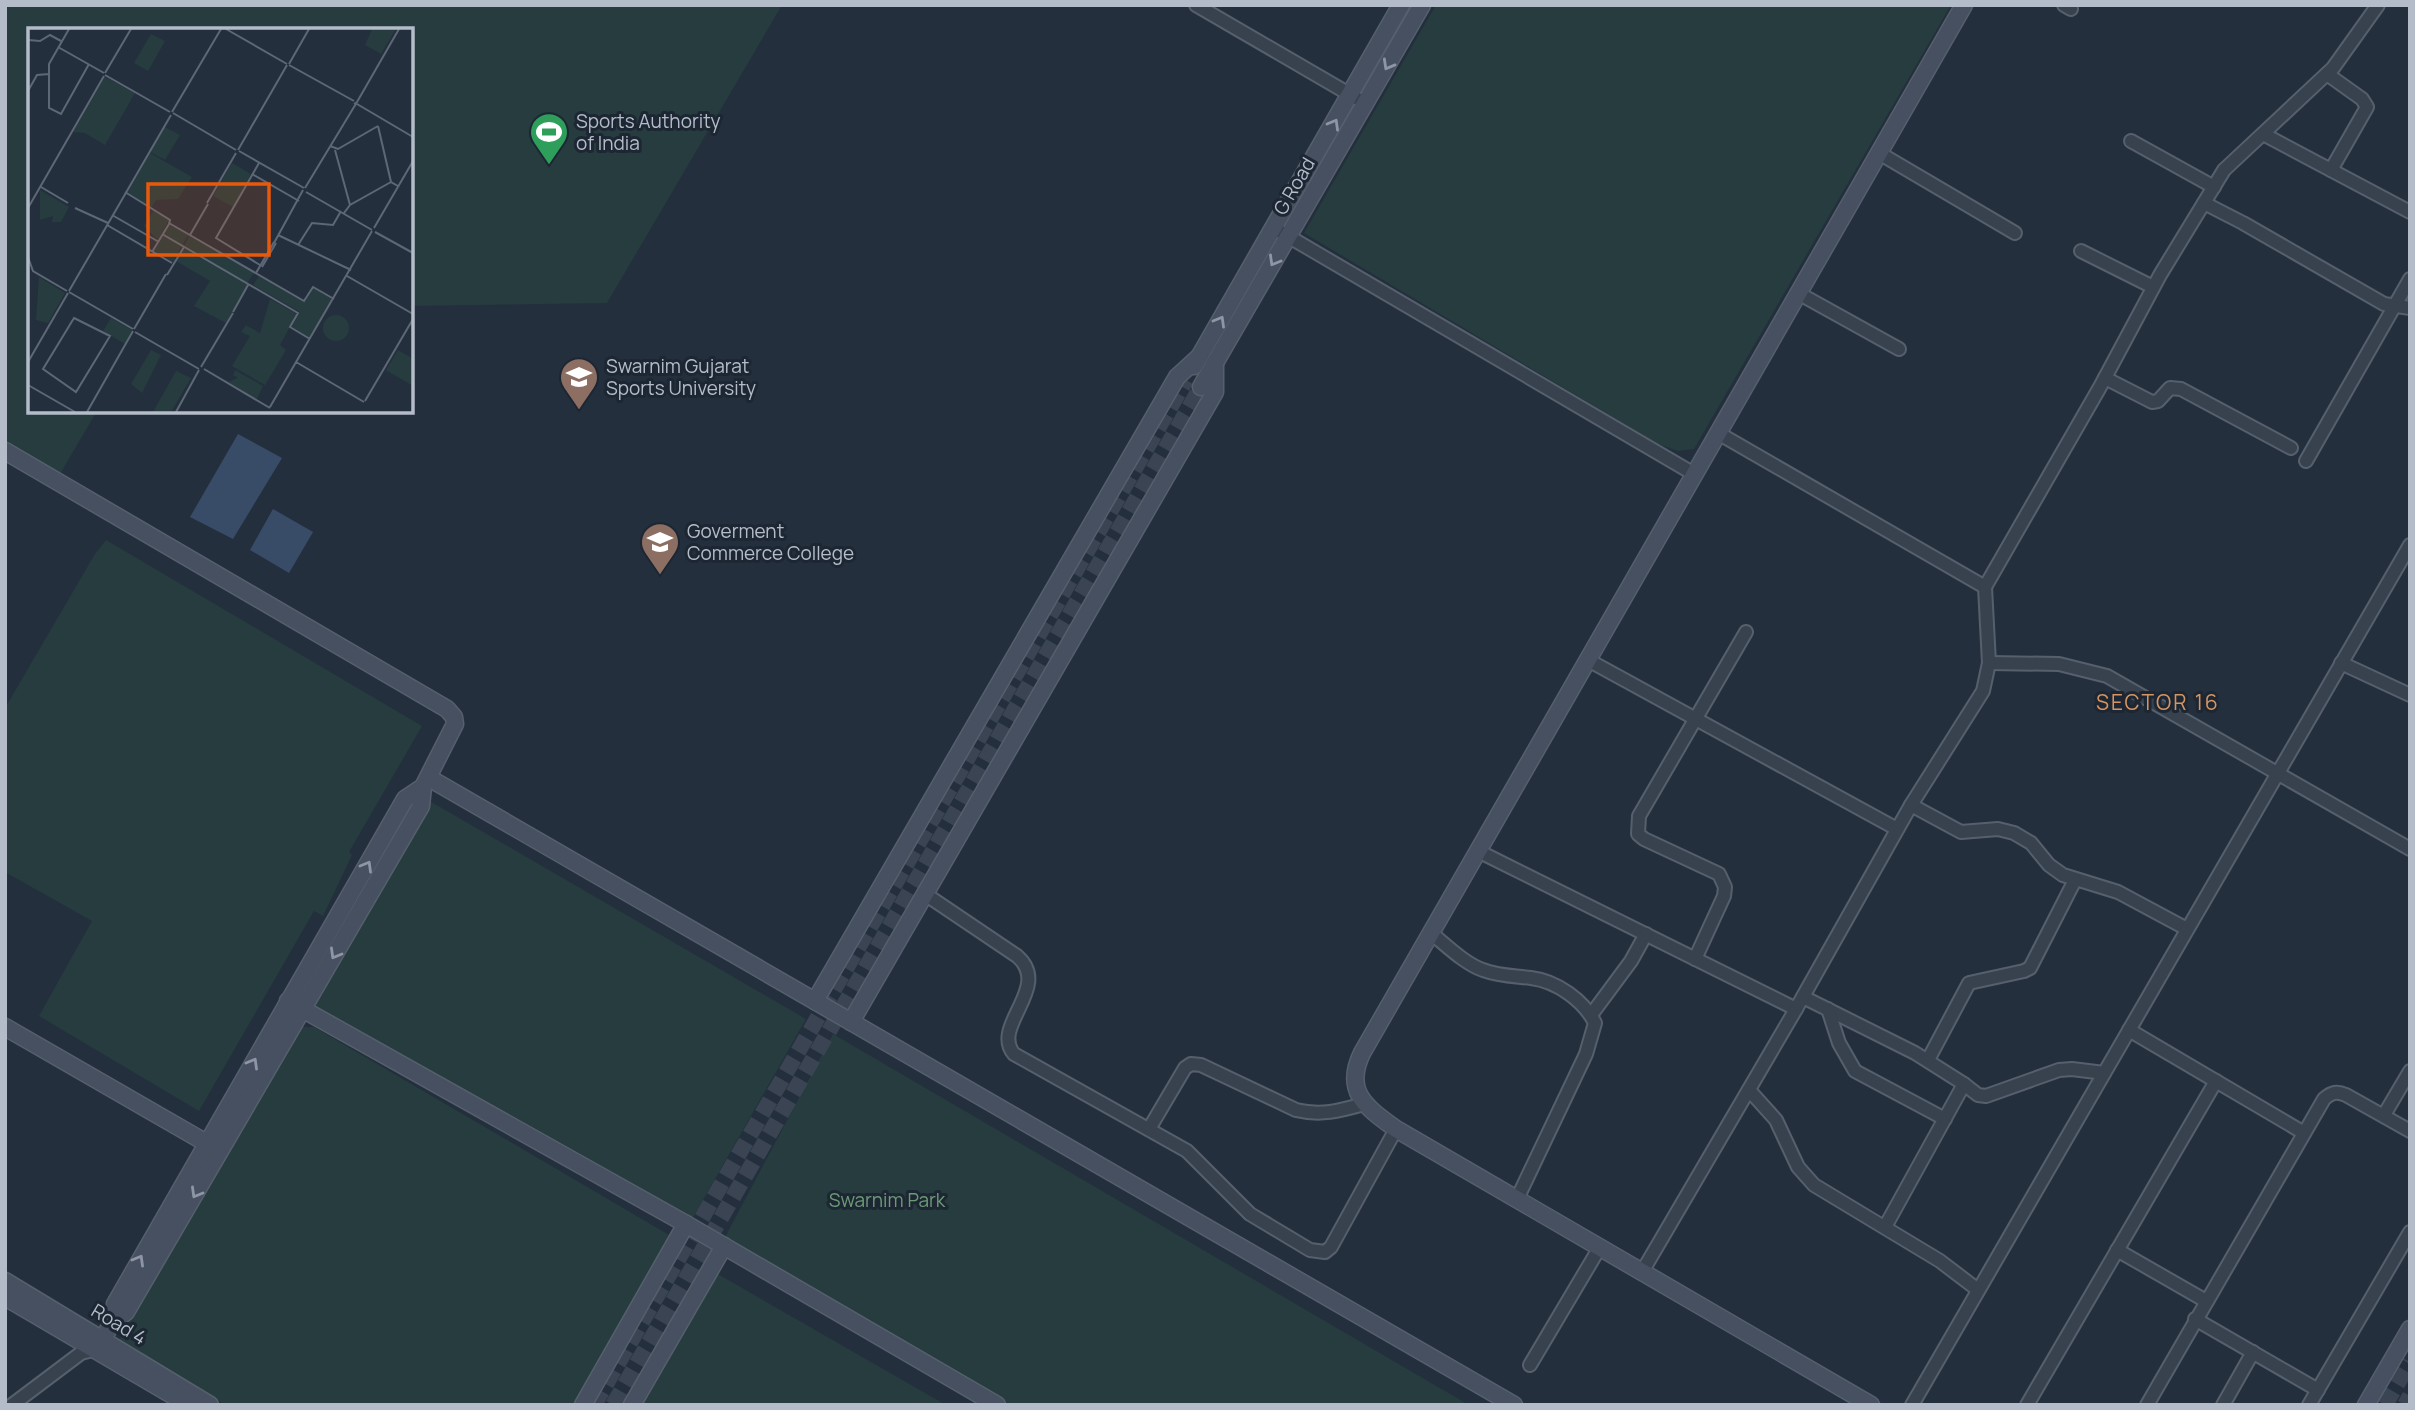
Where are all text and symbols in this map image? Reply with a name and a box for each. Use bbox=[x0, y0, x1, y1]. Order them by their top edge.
inset map bbox=[28, 28, 413, 413]
one-way arrow bbox=[1383, 57, 1396, 70]
place label: Sports Authority of India bbox=[576, 108, 721, 156]
sports icon: Sports Authority of India bbox=[528, 111, 570, 166]
one-way arrow bbox=[1326, 119, 1339, 132]
street label: G Road bbox=[1267, 153, 1321, 219]
one-way arrow bbox=[1269, 254, 1282, 267]
one-way arrow bbox=[1212, 316, 1225, 328]
place label: Swarnim Gujarat Sports University bbox=[606, 353, 756, 401]
school or university icon: Swarnim Gujarat Sports University bbox=[558, 356, 600, 411]
place label: Goverment Commerce College bbox=[687, 518, 854, 566]
school or university icon: Goverment Commerce College bbox=[639, 521, 681, 576]
district label: SECTOR 16 bbox=[2096, 688, 2220, 716]
one-way arrow bbox=[358, 860, 371, 873]
one-way arrow bbox=[330, 947, 343, 960]
one-way arrow bbox=[245, 1058, 258, 1070]
one-way arrow bbox=[191, 1186, 204, 1199]
park label: Swarnim Park bbox=[829, 1187, 946, 1213]
one-way arrow bbox=[131, 1255, 144, 1268]
street label: Road 4 bbox=[87, 1297, 151, 1351]

